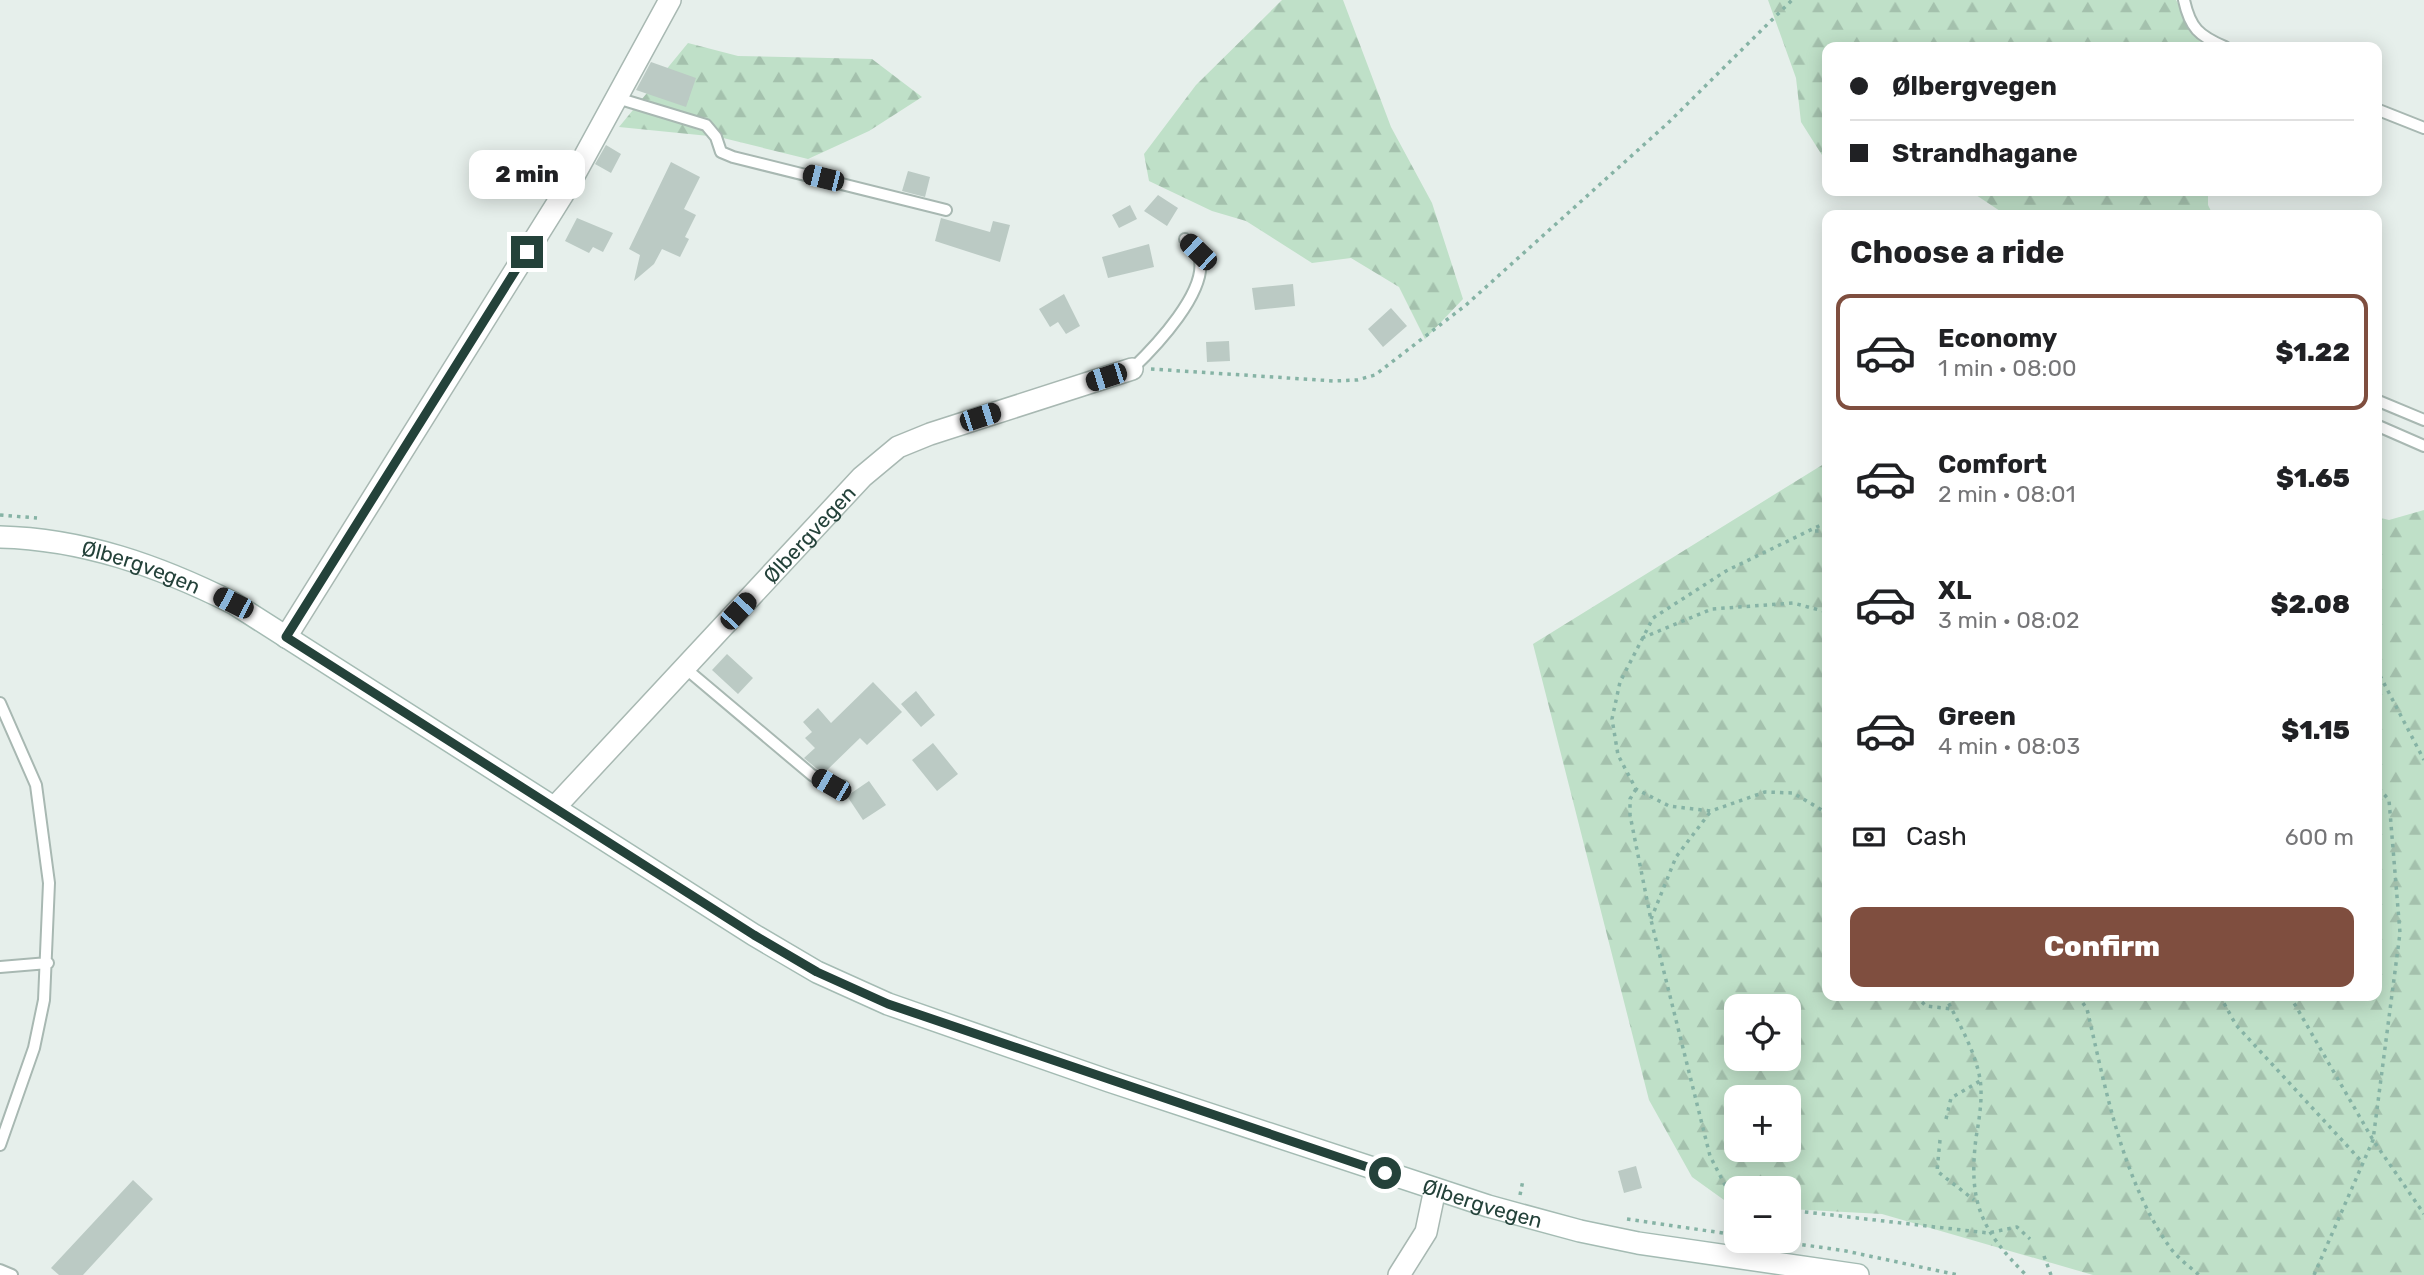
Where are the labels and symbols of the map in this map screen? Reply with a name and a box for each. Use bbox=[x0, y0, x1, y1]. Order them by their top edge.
callout: 2 min bbox=[469, 150, 585, 200]
car bbox=[801, 163, 846, 193]
car bbox=[1176, 230, 1221, 274]
route end bbox=[511, 236, 543, 268]
car bbox=[1083, 361, 1130, 393]
car bbox=[957, 401, 1004, 433]
street label: Ølbergvegen bbox=[758, 480, 860, 588]
street label: Ølbergvegen bbox=[79, 535, 204, 598]
car bbox=[210, 584, 257, 622]
car bbox=[716, 588, 761, 634]
car bbox=[808, 765, 855, 805]
route start bbox=[1369, 1157, 1401, 1189]
street label: Ølbergvegen bbox=[1420, 1173, 1545, 1233]

